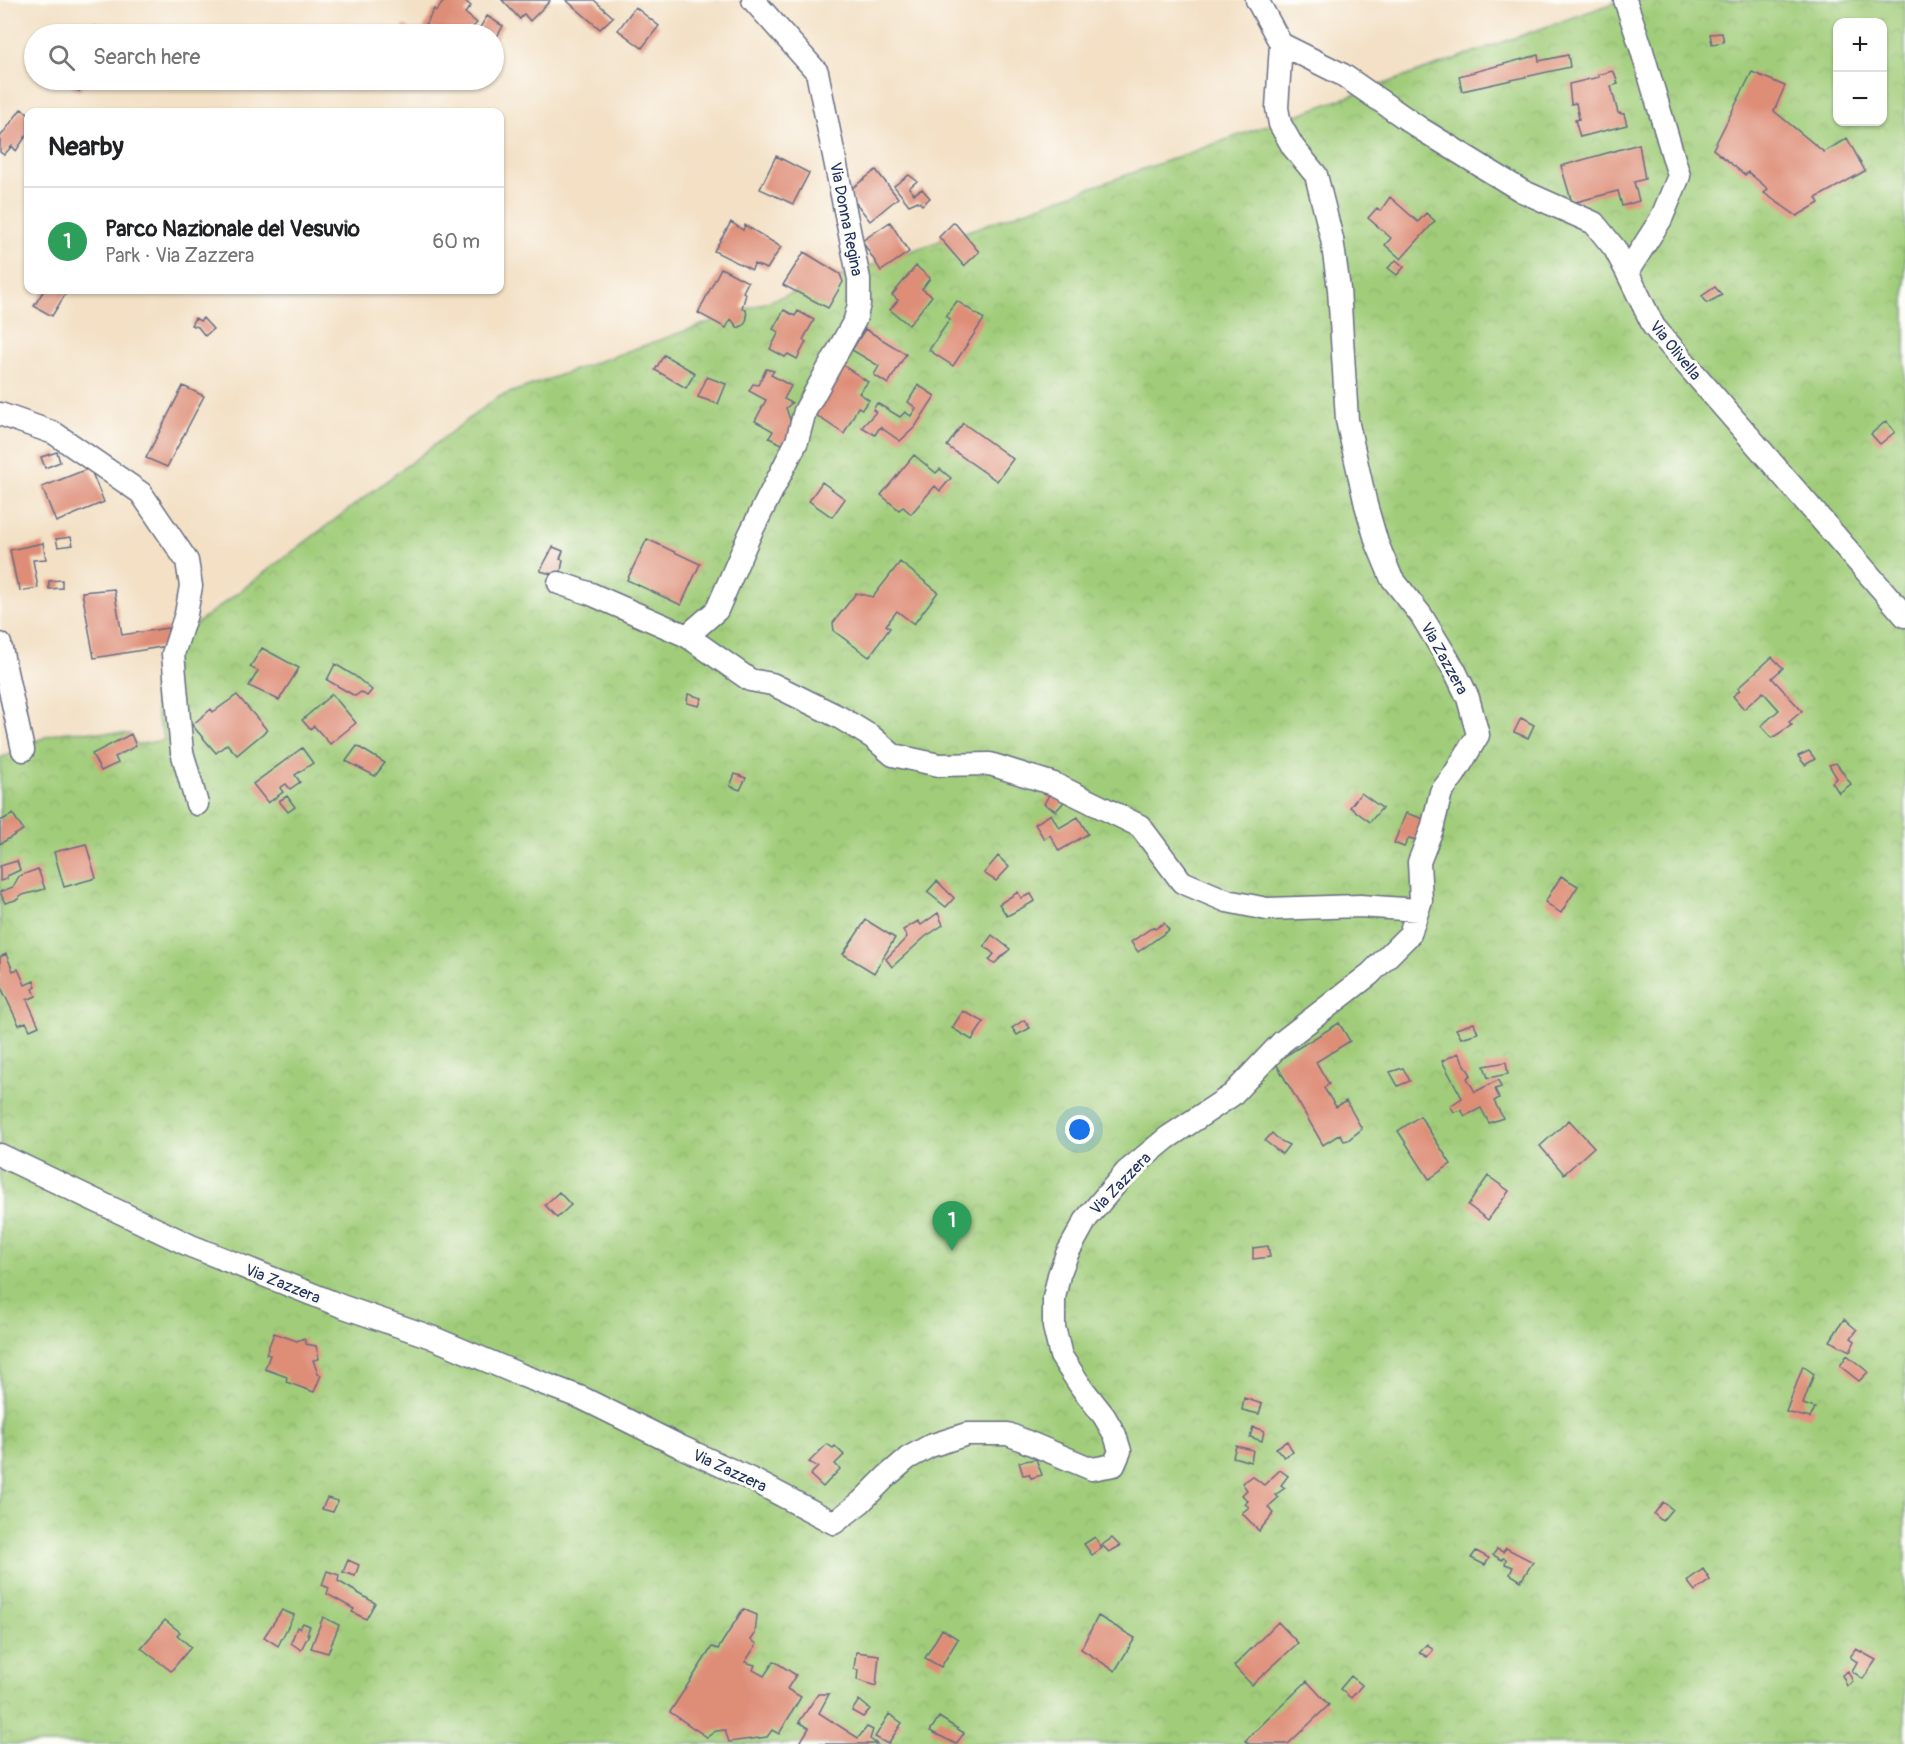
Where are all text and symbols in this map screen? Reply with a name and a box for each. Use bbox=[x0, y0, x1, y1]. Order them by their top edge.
map controls bbox=[1833, 18, 1887, 126]
button: + bbox=[1833, 18, 1887, 72]
search box bbox=[24, 24, 504, 90]
icon: search bbox=[45, 41, 78, 74]
text: Search here bbox=[93, 43, 200, 71]
button: − bbox=[1833, 72, 1887, 126]
text: Nearby bbox=[48, 131, 124, 163]
street label: Via Donna Regina bbox=[825, 161, 867, 278]
text: Parco Nazionale del Vesuvio bbox=[105, 215, 360, 243]
text: 1 bbox=[64, 229, 71, 254]
text: 60 m bbox=[433, 229, 480, 254]
text: Park · Via Zazzera bbox=[105, 243, 254, 268]
street label: Via Olivella bbox=[1645, 317, 1705, 384]
street label: Via Zazzera bbox=[1416, 619, 1472, 698]
your location bbox=[1065, 1115, 1094, 1144]
street label: Via Zazzera bbox=[1086, 1148, 1155, 1219]
pin: 1 bbox=[932, 1202, 972, 1251]
street label: Via Zazzera bbox=[242, 1260, 323, 1308]
street label: Via Zazzera bbox=[689, 1445, 770, 1497]

